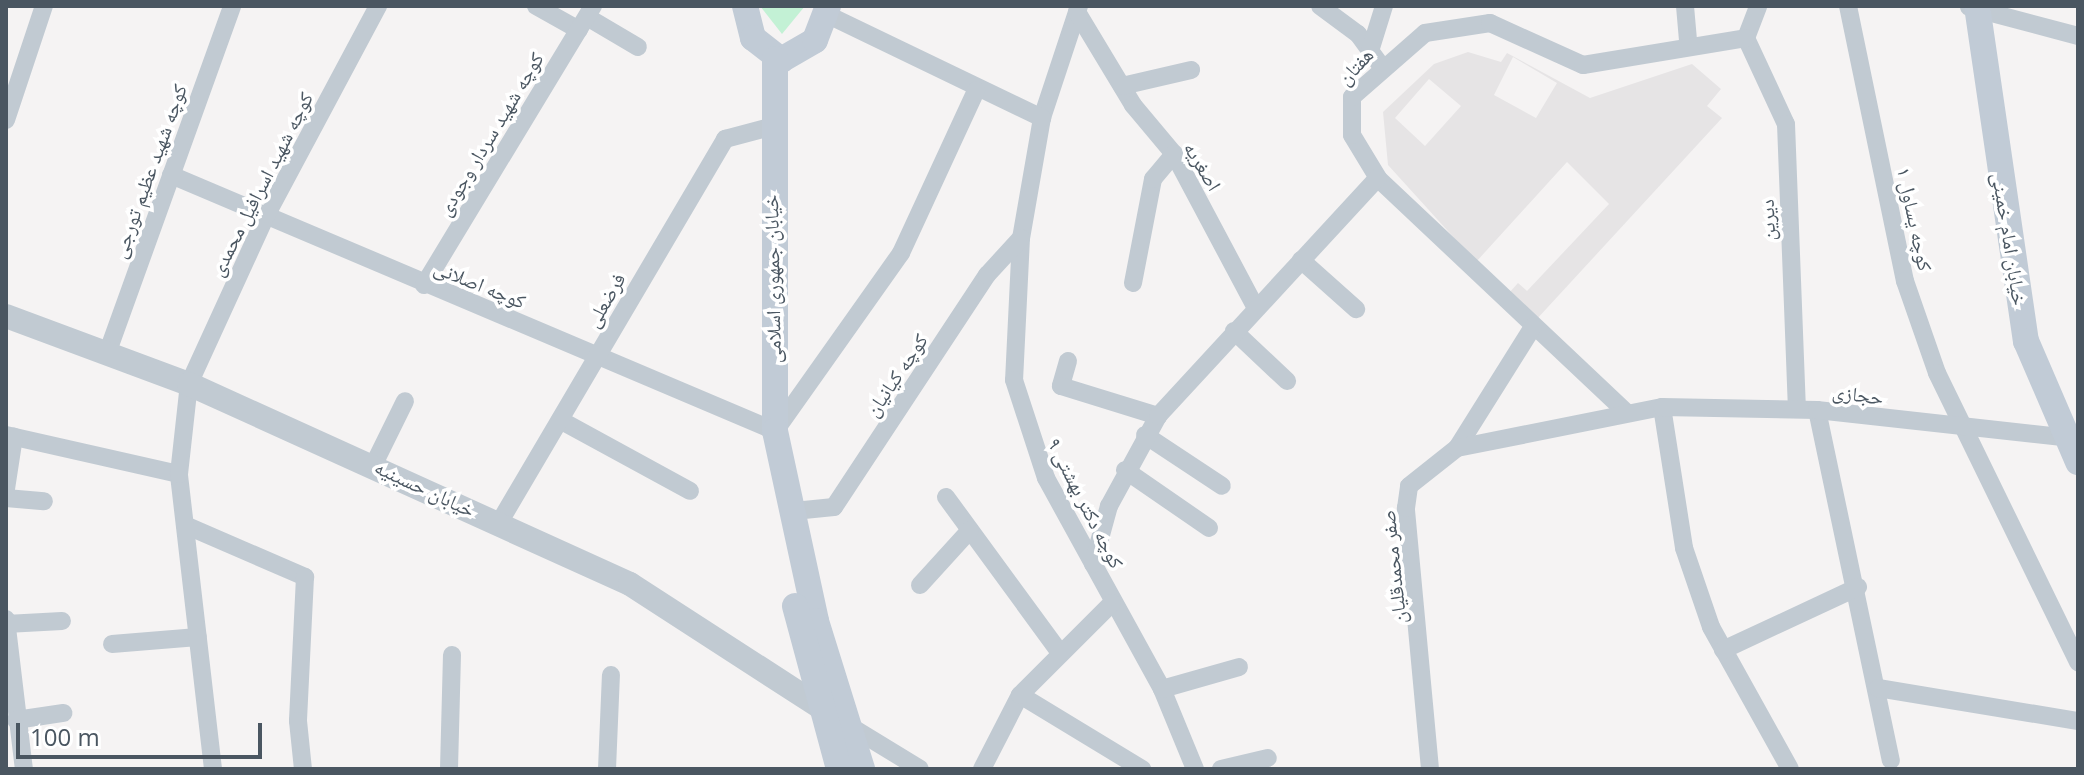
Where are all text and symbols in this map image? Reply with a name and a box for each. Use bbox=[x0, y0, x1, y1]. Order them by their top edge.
street label: هفتان bbox=[1332, 43, 1378, 89]
street label: کوچه شهید سردار وجودی bbox=[432, 48, 548, 220]
street label: کوچه شهید عظیم تورجی bbox=[106, 81, 192, 261]
street label: کوچه شهید اسرافیل محمدی bbox=[204, 88, 318, 280]
street label: اصغریه bbox=[1179, 137, 1227, 195]
street label: کوچه یساول ۱ bbox=[1892, 165, 1938, 273]
street label: خیابان امام خمینی bbox=[1988, 171, 2032, 307]
street label: خیابان جمهوری اسلامی bbox=[759, 194, 785, 364]
street label: دیرین bbox=[1754, 199, 1780, 241]
street label: کوچه اصلانی bbox=[431, 255, 529, 313]
street label: فرضعلی bbox=[580, 268, 630, 332]
street label: کوچه کیانیان bbox=[860, 329, 932, 421]
street label: حجازی bbox=[1831, 379, 1885, 409]
street label: کوچه دکتر بهشتی ۹ bbox=[1043, 434, 1129, 572]
street label: خیابان حسینیه bbox=[371, 454, 479, 522]
street label: صفر محمدقلیان bbox=[1375, 509, 1411, 625]
scale bar bbox=[20, 707, 266, 757]
text: 100 m bbox=[30, 720, 100, 753]

